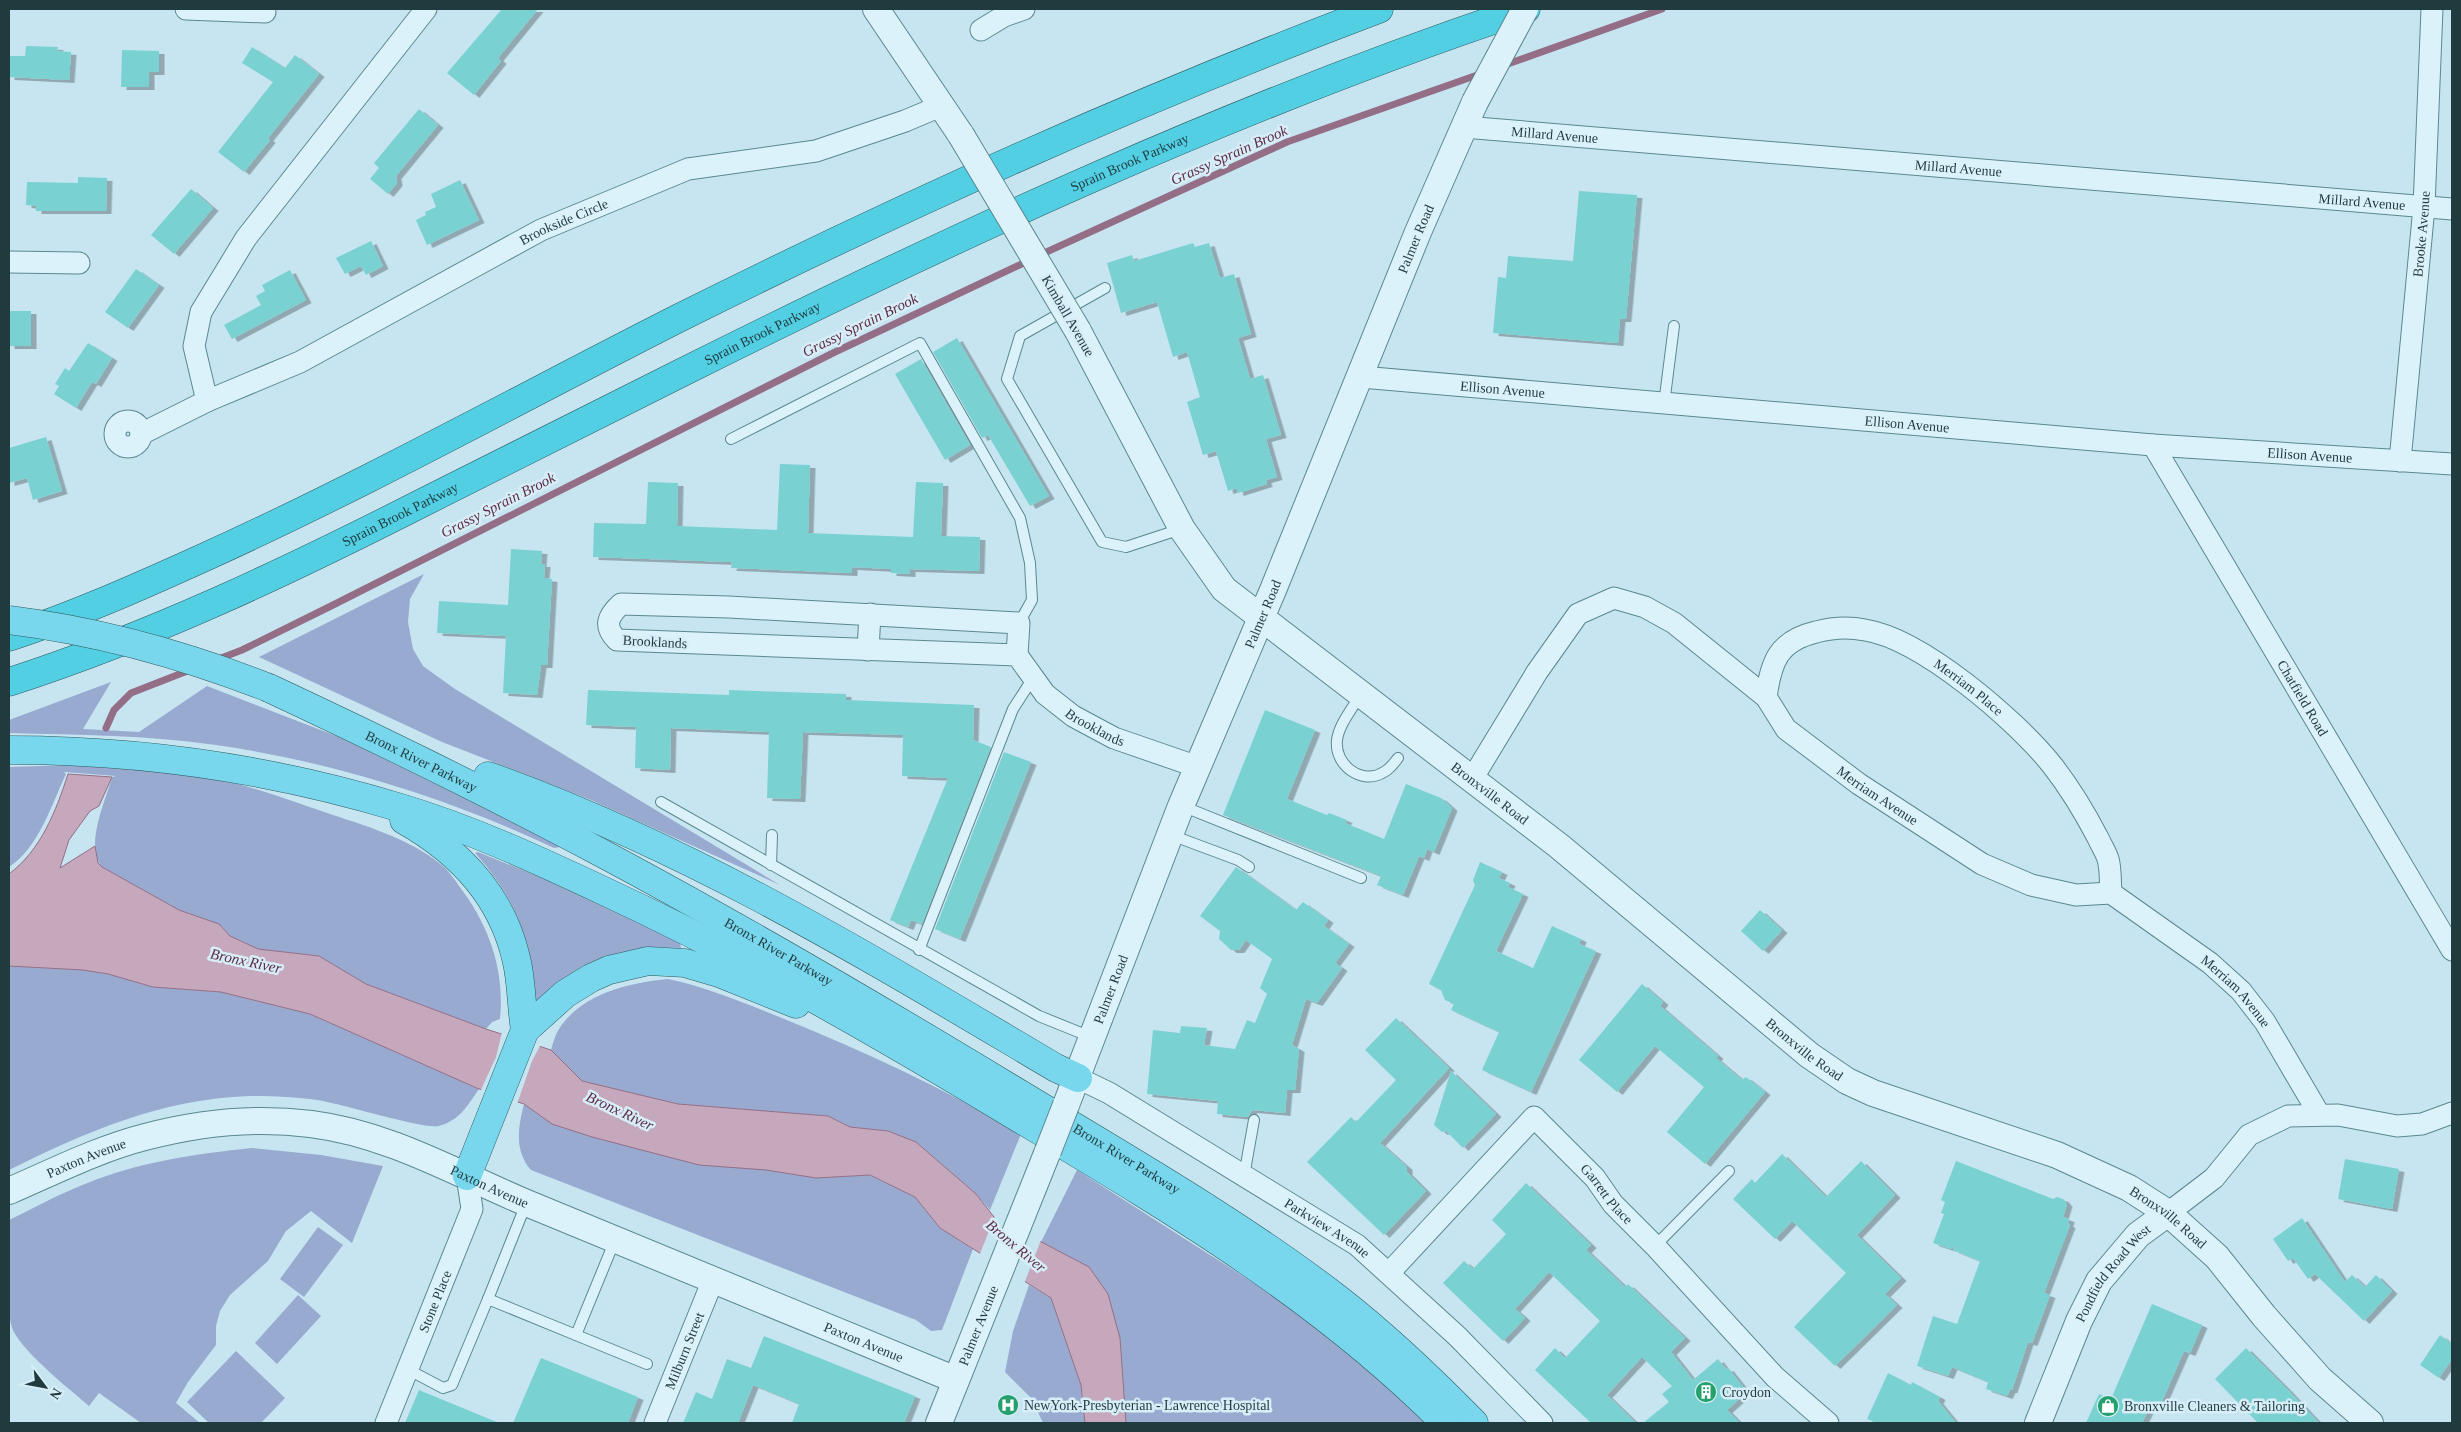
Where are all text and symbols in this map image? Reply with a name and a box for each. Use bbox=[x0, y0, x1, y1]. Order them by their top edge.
water label: Grassy Sprain Brook bbox=[1168, 122, 1290, 188]
street label: Millard Avenue bbox=[1511, 123, 1599, 146]
street label: Sprain Brook Parkway bbox=[1068, 130, 1191, 194]
street label: Millard Avenue bbox=[1914, 157, 2002, 179]
street label: Millard Avenue bbox=[2318, 190, 2406, 213]
street label: Brooke Avenue bbox=[2410, 191, 2432, 278]
street label: Brookside Circle bbox=[517, 196, 610, 248]
street label: Palmer Road bbox=[1395, 202, 1437, 275]
street label: Kimball Avenue bbox=[1039, 273, 1097, 359]
water label: Grassy Sprain Brook bbox=[800, 290, 920, 360]
street label: Sprain Brook Parkway bbox=[702, 298, 823, 368]
street label: Ellison Avenue bbox=[1460, 378, 1545, 400]
street label: Ellison Avenue bbox=[1864, 413, 1950, 435]
street label: Ellison Avenue bbox=[2267, 445, 2353, 465]
water label: Grassy Sprain Brook bbox=[438, 469, 558, 541]
street label: Sprain Brook Parkway bbox=[340, 479, 460, 549]
street label: Palmer Road bbox=[1242, 578, 1284, 650]
street label: Brooklands bbox=[622, 633, 688, 651]
street label: Merriam Place bbox=[1931, 656, 2006, 718]
street label: Chatfield Road bbox=[2275, 658, 2331, 738]
street label: Brooklands bbox=[1063, 706, 1127, 749]
street label: Bronx River Parkway bbox=[363, 727, 480, 795]
street label: Bronxville Road bbox=[1448, 759, 1531, 827]
street label: Merriam Avenue bbox=[1834, 763, 1921, 828]
street label: Bronx River Parkway bbox=[722, 915, 836, 988]
water label: Bronx River bbox=[209, 946, 283, 976]
street label: Merriam Avenue bbox=[2198, 952, 2274, 1030]
street label: Palmer Road bbox=[1090, 953, 1131, 1026]
street label: Bronxville Road bbox=[1763, 1015, 1846, 1084]
water label: Bronx River bbox=[584, 1088, 656, 1134]
street label: Bronx River Parkway bbox=[1071, 1120, 1183, 1197]
street label: Paxton Avenue bbox=[44, 1136, 128, 1181]
street label: Garrett Place bbox=[1578, 1161, 1636, 1227]
street label: Paxton Avenue bbox=[448, 1162, 531, 1211]
street label: Bronxville Road bbox=[2127, 1183, 2210, 1251]
street label: Parkview Avenue bbox=[1282, 1195, 1373, 1260]
water label: Bronx River bbox=[983, 1217, 1049, 1275]
street label: Pondfield Road West bbox=[2072, 1221, 2153, 1324]
street label: Stone Place bbox=[416, 1268, 454, 1335]
street label: Palmer Avenue bbox=[955, 1283, 1001, 1368]
street label: Milburn Street bbox=[662, 1310, 707, 1392]
street label: Paxton Avenue bbox=[822, 1319, 905, 1365]
north arrow bbox=[20, 1362, 70, 1412]
building icon: Croydon bbox=[1694, 1380, 1718, 1404]
text: N bbox=[47, 1385, 65, 1402]
place label: Croydon bbox=[1722, 1385, 1771, 1400]
hospital icon: NewYork-Presbyterian - Lawrence Hospital bbox=[996, 1393, 1020, 1417]
shop icon: Bronxville Cleaners & Tailoring bbox=[2096, 1394, 2120, 1418]
place label: NewYork-Presbyterian - Lawrence Hospital bbox=[1024, 1398, 1270, 1413]
place label: Bronxville Cleaners & Tailoring bbox=[2124, 1399, 2305, 1414]

